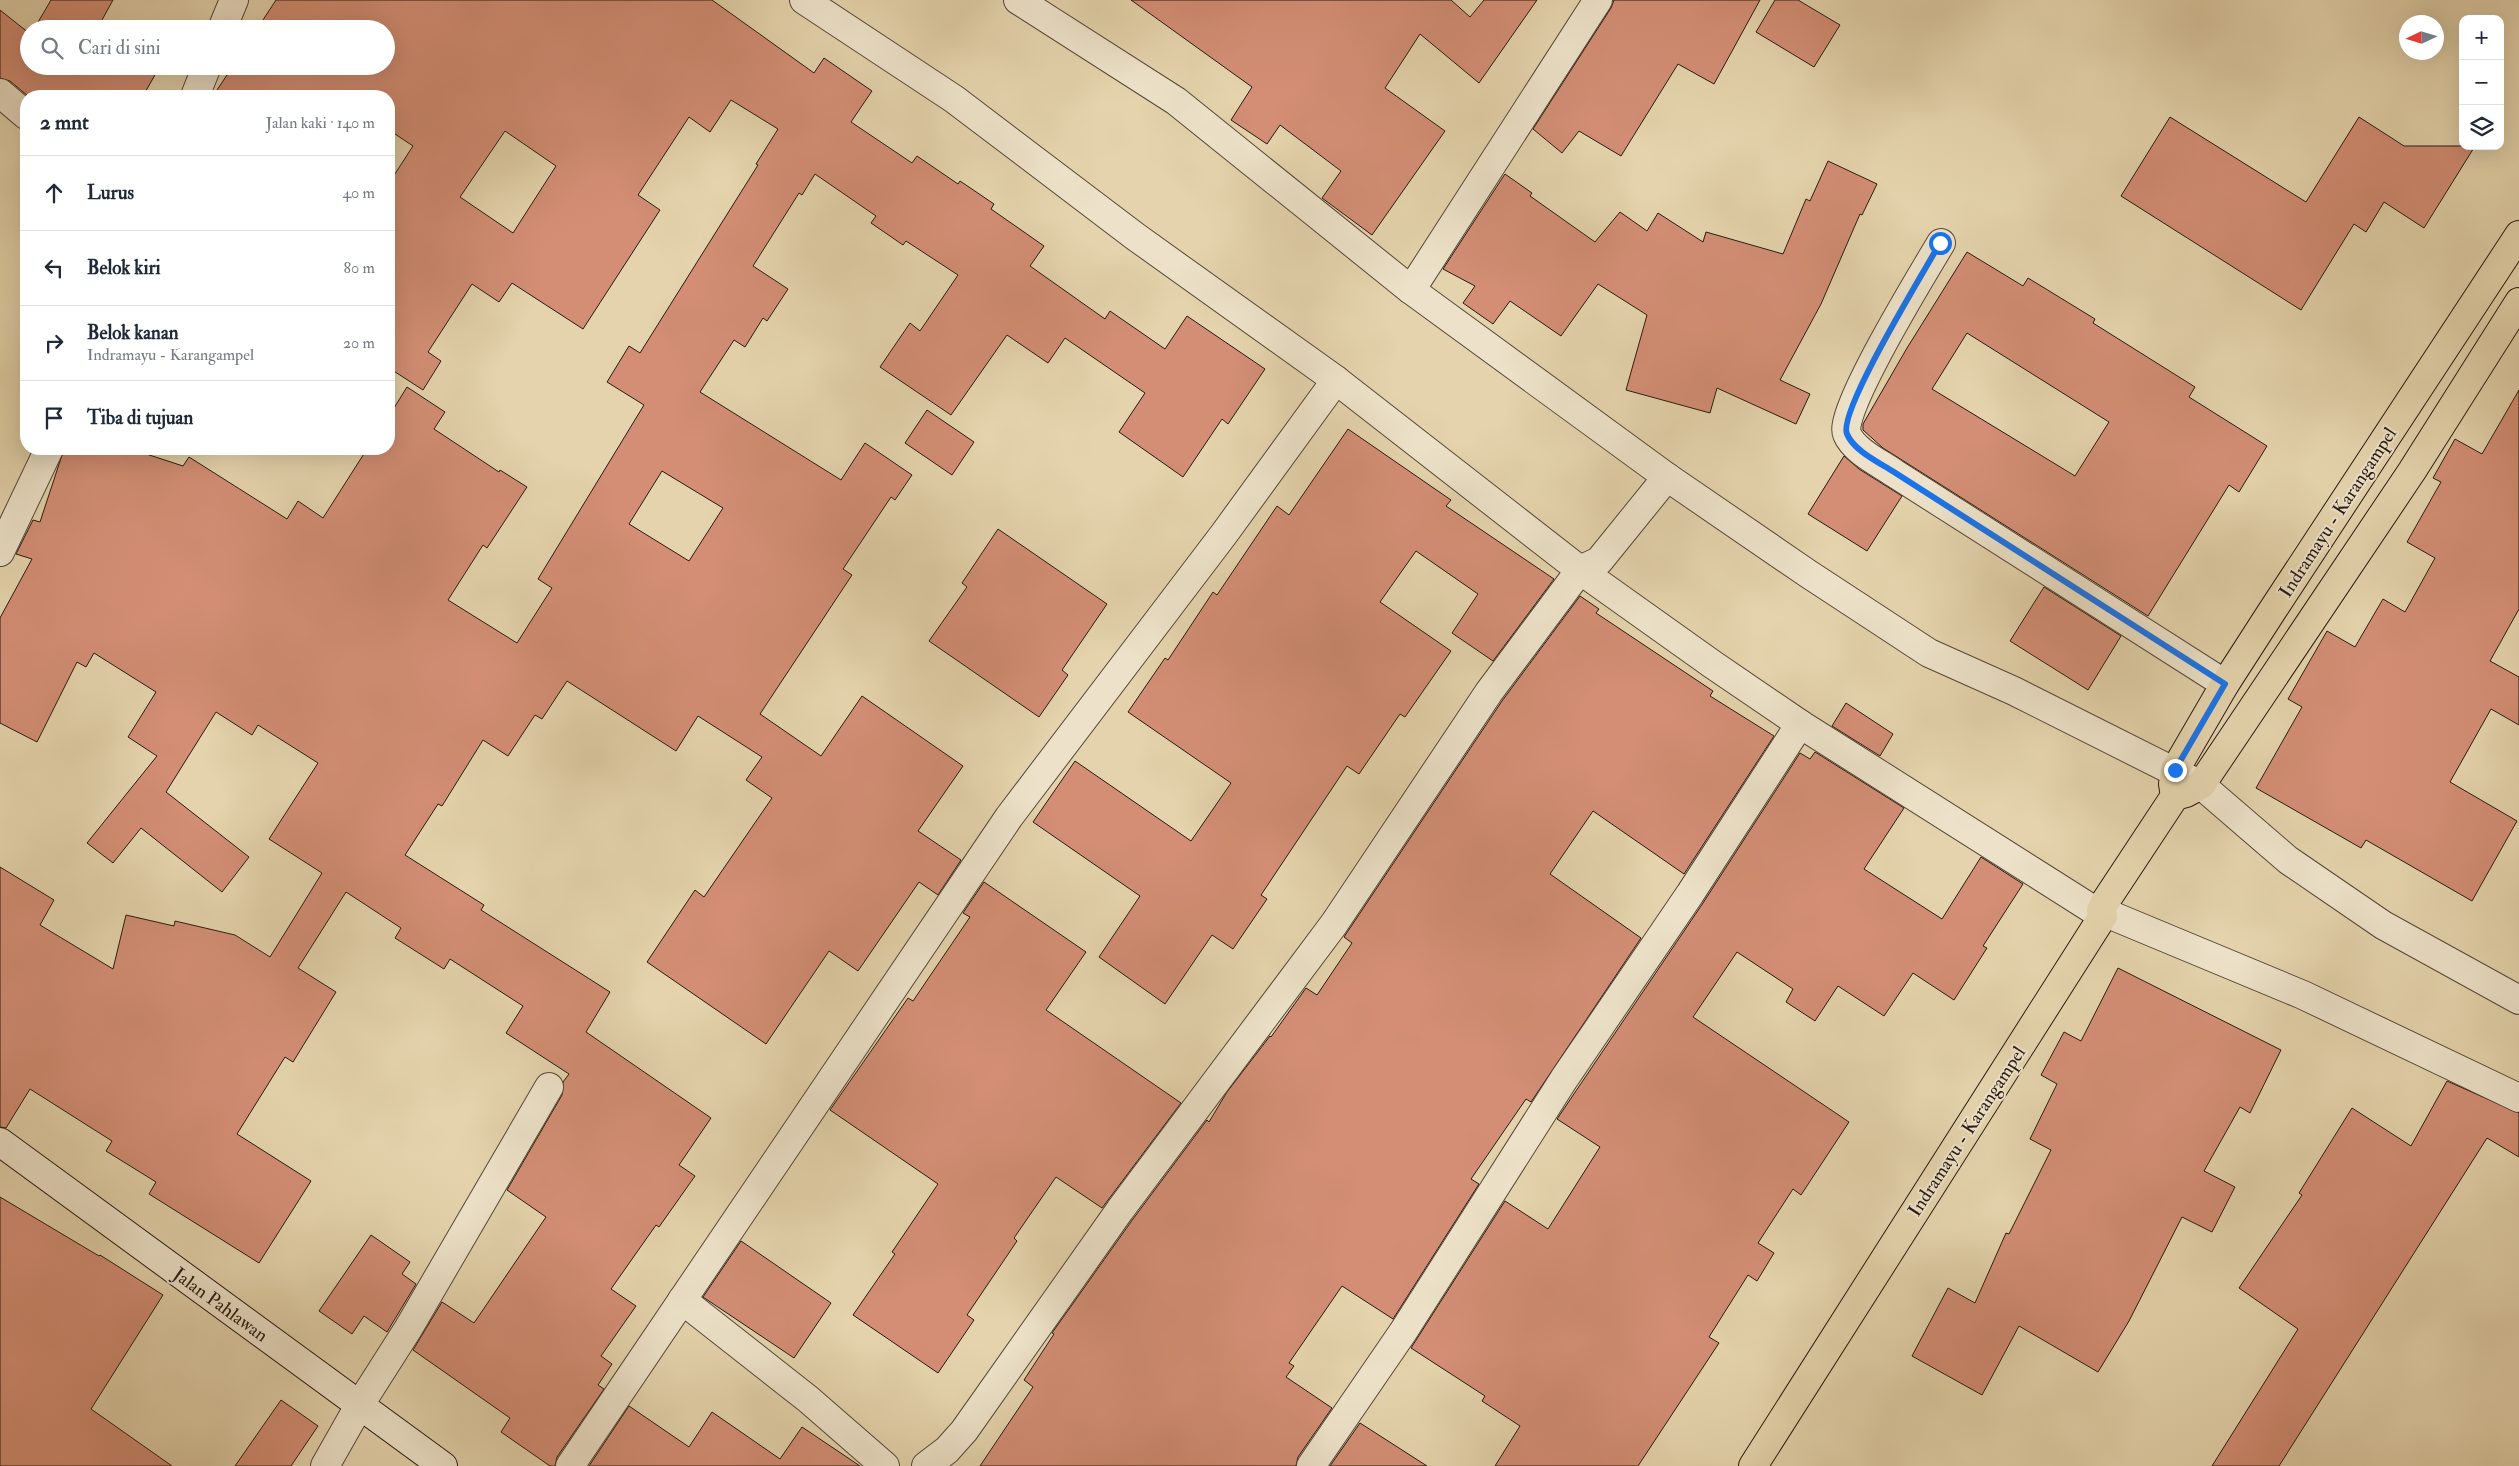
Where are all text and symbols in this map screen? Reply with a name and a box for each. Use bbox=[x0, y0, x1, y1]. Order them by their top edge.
north arrow bbox=[2399, 15, 2444, 60]
map controls bbox=[2459, 15, 2504, 150]
button: + bbox=[2459, 15, 2504, 60]
search box bbox=[20, 20, 395, 75]
icon: search bbox=[38, 34, 66, 62]
text: Cari di sini bbox=[78, 36, 161, 60]
button: − bbox=[2459, 60, 2504, 105]
button: layers bbox=[2459, 105, 2504, 150]
text: 2 mnt bbox=[40, 109, 89, 136]
text: Jalan kaki · 140 m bbox=[266, 113, 375, 133]
icon: ahead bbox=[40, 179, 68, 207]
text: Lurus bbox=[87, 181, 134, 205]
text: 40 m bbox=[342, 183, 375, 203]
route start bbox=[1929, 232, 1952, 255]
icon: left bbox=[40, 254, 68, 282]
text: Belok kiri bbox=[87, 256, 161, 280]
text: 80 m bbox=[344, 258, 375, 278]
text: Belok kanan bbox=[87, 321, 178, 345]
icon: right bbox=[40, 329, 68, 357]
text: 20 m bbox=[343, 333, 375, 353]
text: Indramayu - Karangampel bbox=[87, 345, 254, 365]
icon: arrive bbox=[40, 404, 68, 432]
text: Tiba di tujuan bbox=[87, 406, 193, 430]
street label: Indramayu - Karangampel bbox=[2274, 423, 2403, 603]
route end bbox=[2164, 759, 2187, 782]
street label: Indramayu - Karangampel bbox=[1903, 1042, 2032, 1222]
street label: Jalan Pahlawan bbox=[167, 1262, 273, 1347]

